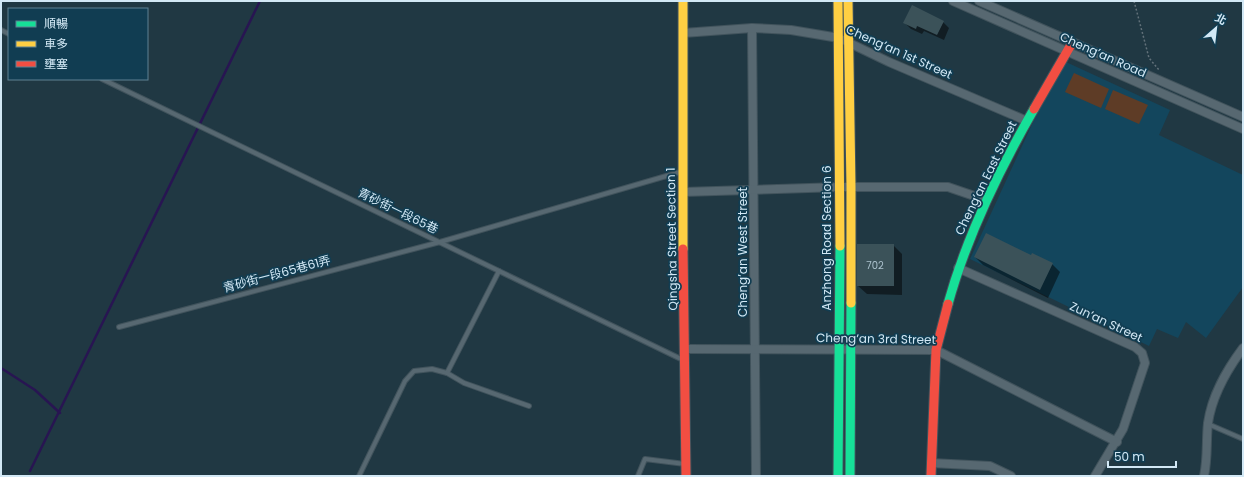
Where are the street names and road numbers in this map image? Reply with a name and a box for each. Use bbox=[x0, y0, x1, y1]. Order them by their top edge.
street label: Cheng’an 1st Street bbox=[843, 20, 955, 83]
street label: Cheng’an Road bbox=[1057, 28, 1149, 81]
street label: Cheng’an East Street bbox=[951, 118, 1021, 238]
street label: Anzhong Road Section 6 bbox=[818, 165, 835, 311]
street label: Qingsha Street Section 1 bbox=[662, 167, 681, 311]
street label: 青砂街一段65巷 bbox=[355, 184, 441, 237]
street label: Cheng’an West Street bbox=[734, 187, 751, 317]
street label: 青砂街一段65巷61弄 bbox=[221, 251, 332, 296]
street label: Zun’an Street bbox=[1067, 297, 1145, 346]
street label: Cheng’an 3rd Street bbox=[816, 329, 936, 348]

